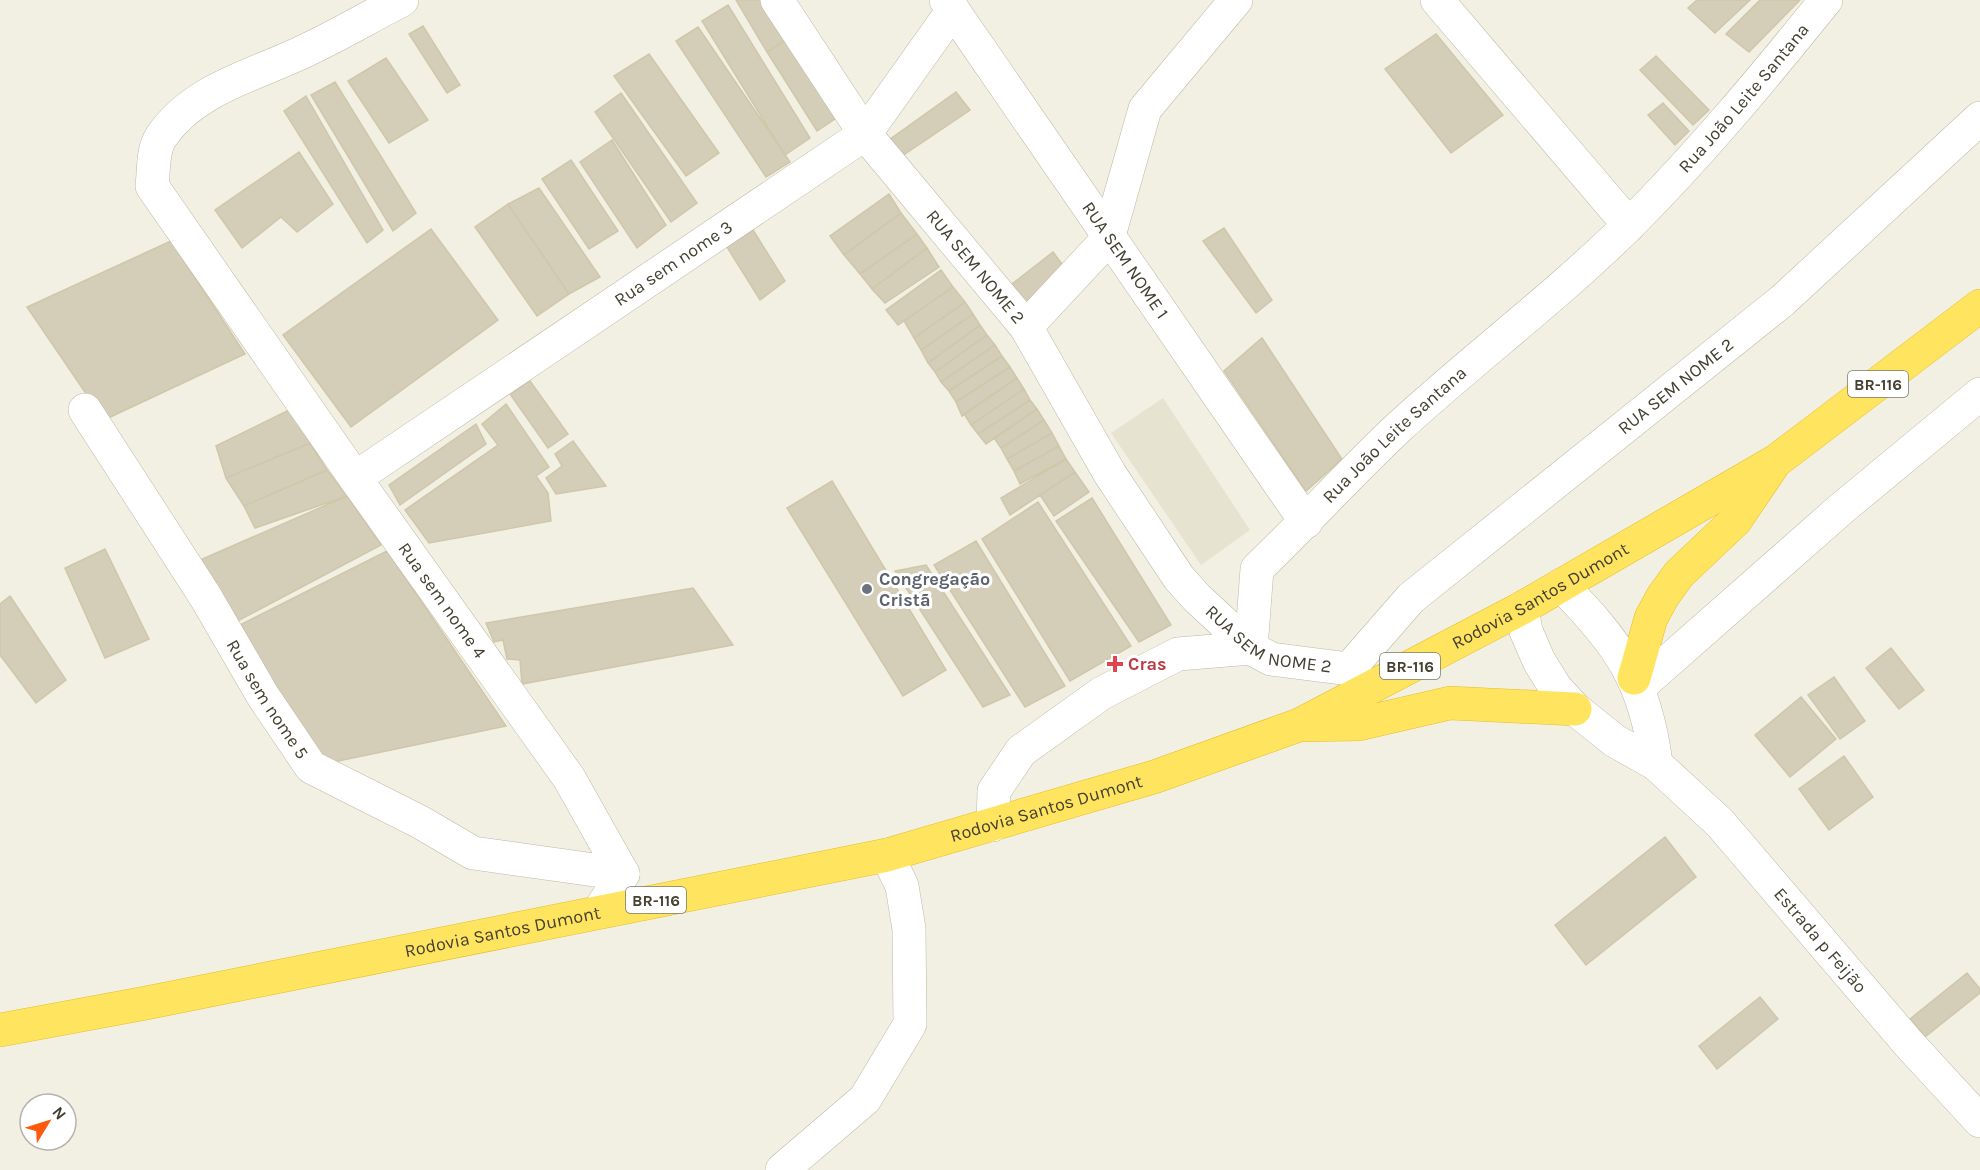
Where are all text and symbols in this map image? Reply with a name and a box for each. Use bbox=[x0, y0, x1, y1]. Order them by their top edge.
street label: Rua João Leite Santana bbox=[1674, 19, 1814, 177]
street label: RUA SEM NOME 1 bbox=[1077, 197, 1173, 323]
street label: RUA SEM NOME 2 bbox=[922, 205, 1030, 328]
street label: Rua sem nome 3 bbox=[610, 216, 737, 311]
street label: RUA SEM NOME 2 bbox=[1613, 333, 1738, 439]
street label: Rua João Leite Santana bbox=[1318, 362, 1471, 508]
road number: BR-116 bbox=[1848, 371, 1908, 397]
street label: Rua sem nome 4 bbox=[393, 538, 491, 663]
street label: Rodovia Santos Dumont bbox=[1448, 538, 1633, 654]
place label: Congregação Cristã bbox=[879, 568, 990, 611]
marker: Congregação Cristã bbox=[860, 582, 874, 596]
street label: RUA SEM NOME 2 bbox=[1201, 600, 1333, 678]
street label: Rua sem nome 5 bbox=[222, 635, 313, 763]
place label: Cras bbox=[1128, 653, 1167, 675]
road number: BR-116 bbox=[1380, 653, 1440, 679]
marker: Cras bbox=[1106, 655, 1124, 673]
street label: Rodovia Santos Dumont bbox=[948, 770, 1145, 847]
street label: Estrada p Feijão bbox=[1769, 883, 1871, 997]
road number: BR-116 bbox=[626, 887, 686, 913]
street label: Rodovia Santos Dumont bbox=[403, 901, 603, 962]
north arrow bbox=[18, 1092, 78, 1152]
text: N bbox=[48, 1103, 70, 1123]

